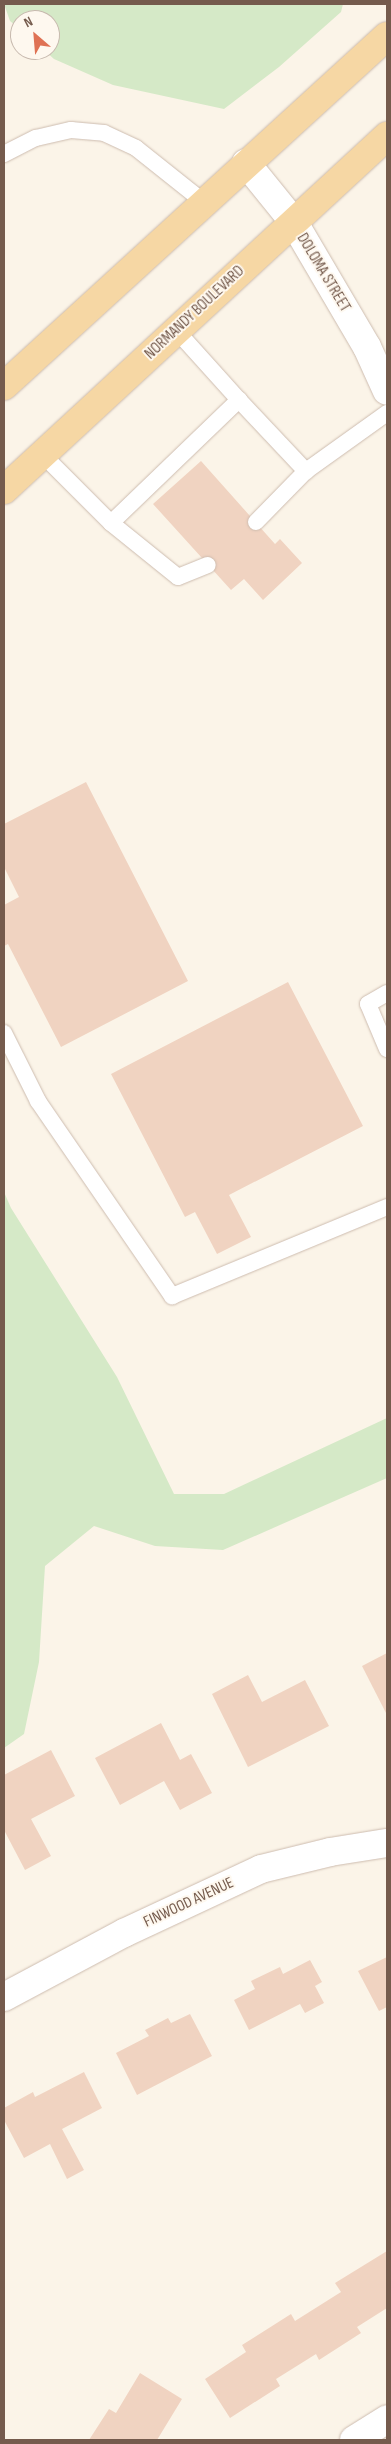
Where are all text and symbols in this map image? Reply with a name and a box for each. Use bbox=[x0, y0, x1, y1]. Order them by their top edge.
north arrow bbox=[10, 10, 60, 60]
text: N bbox=[21, 13, 36, 31]
street label: DOLOMA STREET bbox=[292, 230, 354, 316]
street label: NORMANDY BOULEVARD bbox=[141, 262, 249, 364]
street label: FINWOOD AVENUE bbox=[141, 1874, 237, 1932]

